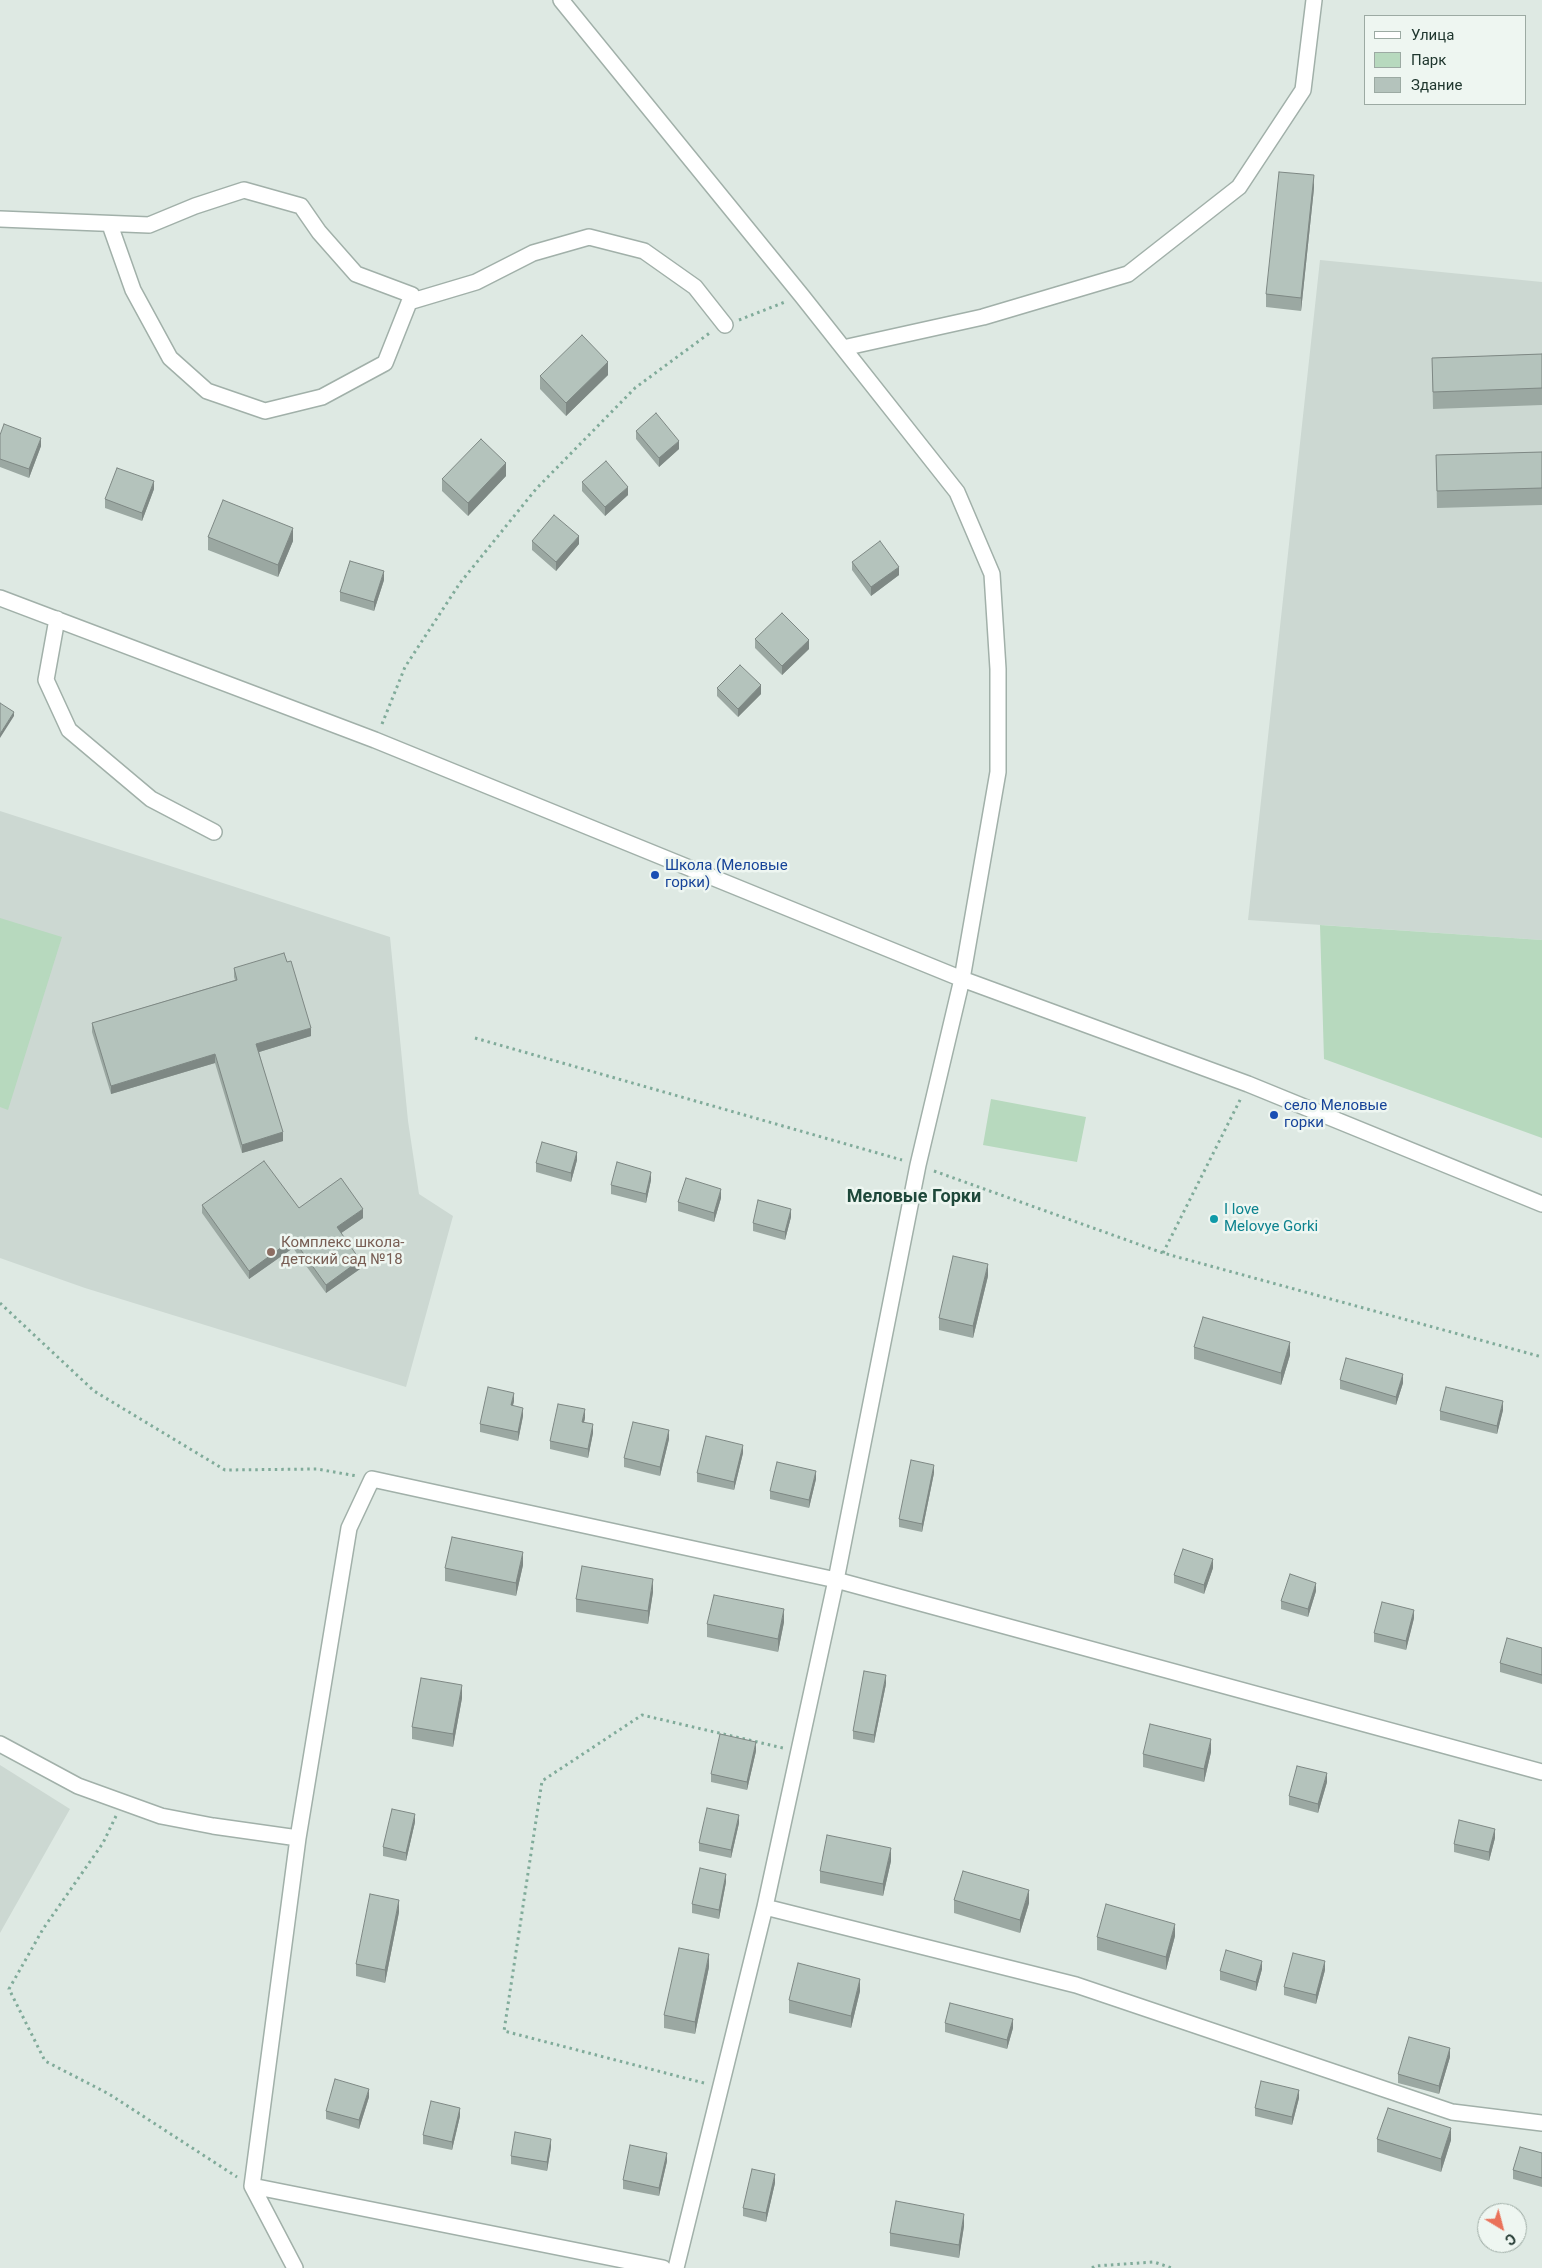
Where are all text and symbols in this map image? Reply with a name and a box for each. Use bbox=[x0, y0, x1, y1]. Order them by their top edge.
legend bbox=[1364, 15, 1527, 105]
text: Улица bbox=[1411, 26, 1454, 44]
text: Парк bbox=[1411, 51, 1446, 69]
text: Здание bbox=[1411, 76, 1462, 94]
place label: Школа (Меловые горки) bbox=[665, 857, 788, 892]
marker: Школа (Меловые горки) bbox=[649, 869, 661, 881]
place label: село Меловые горки bbox=[1284, 1097, 1387, 1132]
marker: село Меловые горки bbox=[1268, 1109, 1280, 1121]
district label: Меловые Горки bbox=[847, 1186, 981, 1208]
place label: I love Melovye Gorki bbox=[1224, 1201, 1318, 1236]
marker: I love Melovye Gorki bbox=[1208, 1213, 1220, 1225]
place label: Комплекс школа- детский сад №18 bbox=[281, 1234, 404, 1269]
marker: Комплекс школа- детский сад №18 bbox=[265, 1246, 277, 1258]
north arrow bbox=[1477, 2203, 1527, 2253]
text: С bbox=[1502, 2230, 1519, 2248]

